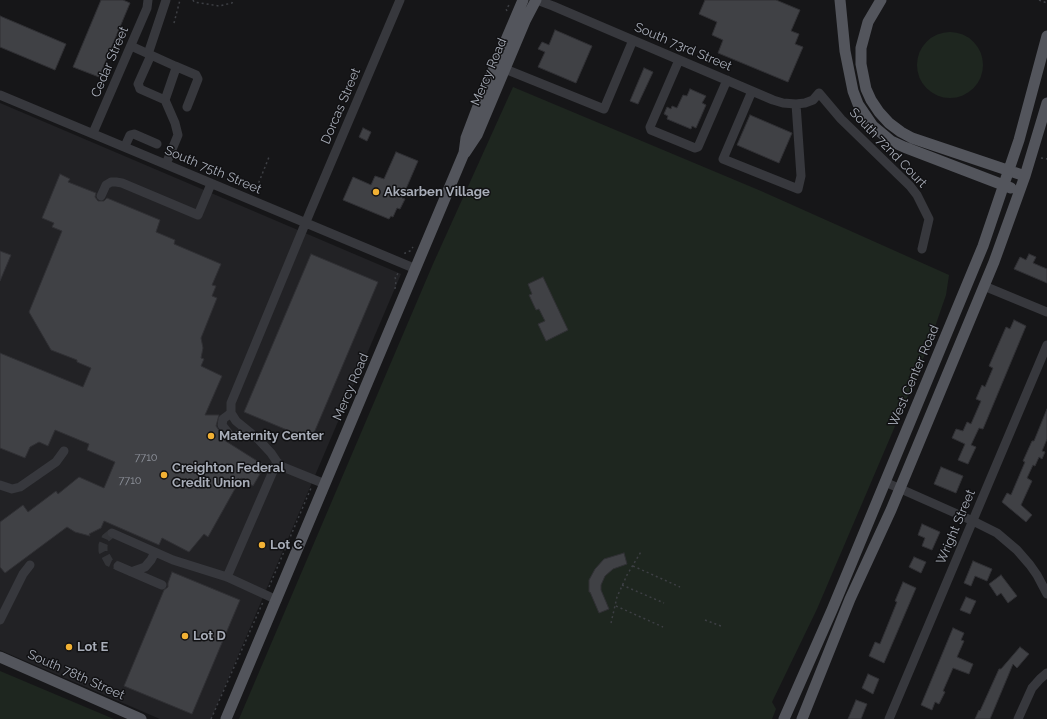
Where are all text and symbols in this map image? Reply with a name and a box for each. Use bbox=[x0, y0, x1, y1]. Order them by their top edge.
street label: South 73rd Street bbox=[632, 19, 734, 75]
street label: Cedar Street bbox=[88, 24, 132, 100]
street label: Mercy Road bbox=[468, 36, 510, 108]
street label: Dorcas Street bbox=[318, 66, 364, 146]
street label: South 72nd Court bbox=[846, 105, 930, 191]
street label: South 75th Street bbox=[162, 143, 264, 197]
place label: Aksarben Village bbox=[384, 184, 490, 200]
marker: Aksarben Village bbox=[371, 187, 381, 197]
street label: West Center Road bbox=[885, 323, 943, 429]
street label: Mercy Road bbox=[330, 351, 372, 423]
place label: Maternity Center bbox=[219, 428, 324, 444]
marker: Maternity Center bbox=[206, 431, 216, 441]
house number: 7710 bbox=[134, 451, 158, 465]
place label: Creighton Federal Credit Union bbox=[172, 460, 284, 491]
marker: Creighton Federal Credit Union bbox=[159, 470, 169, 480]
house number: 7710 bbox=[118, 474, 142, 488]
street label: Wright Street bbox=[933, 487, 979, 567]
place label: Lot C bbox=[270, 537, 302, 553]
marker: Lot C bbox=[257, 540, 267, 550]
place label: Lot D bbox=[193, 628, 226, 644]
marker: Lot D bbox=[180, 631, 190, 641]
place label: Lot E bbox=[77, 639, 108, 655]
marker: Lot E bbox=[64, 642, 74, 652]
street label: South 78th Street bbox=[25, 647, 127, 703]

